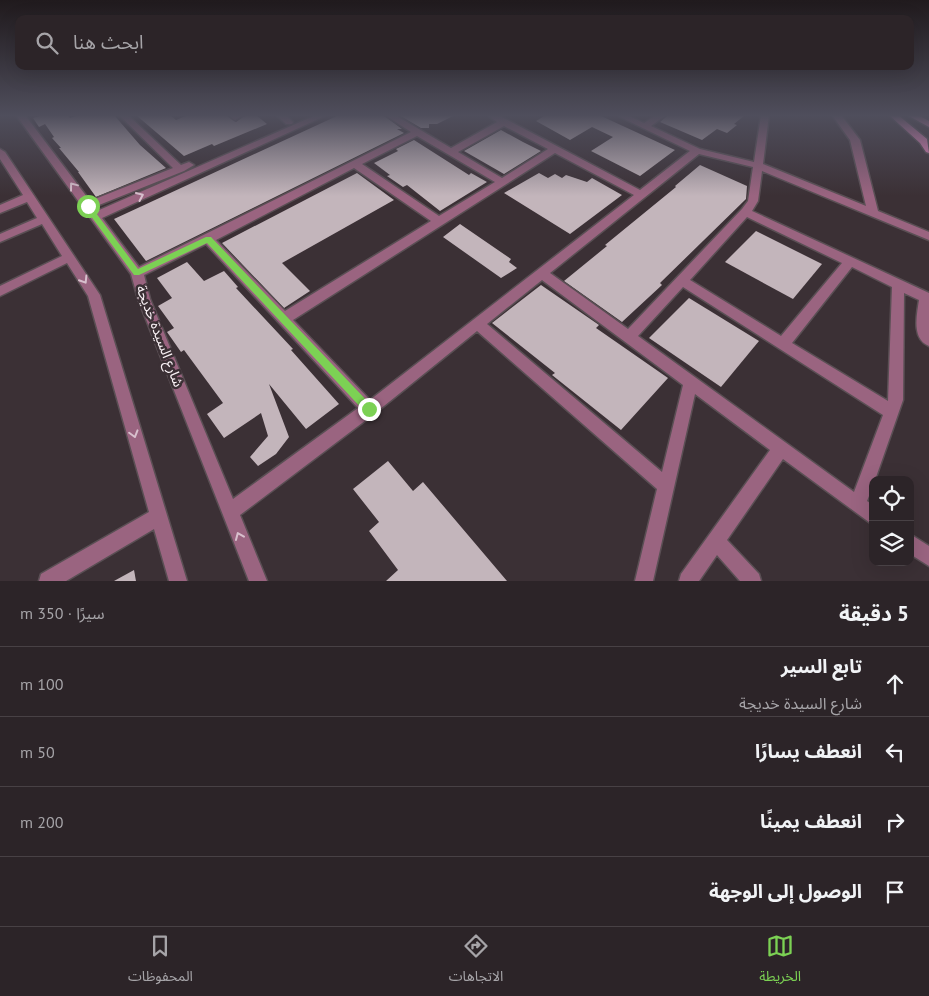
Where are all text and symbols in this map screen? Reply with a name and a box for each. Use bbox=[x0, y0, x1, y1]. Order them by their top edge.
search box bbox=[15, 15, 914, 70]
icon: search bbox=[33, 29, 61, 57]
text: ابحث هنا bbox=[73, 30, 144, 54]
one-way arrow bbox=[70, 182, 79, 192]
one-way arrow bbox=[135, 192, 144, 203]
route start bbox=[77, 195, 100, 218]
one-way arrow bbox=[78, 275, 88, 284]
street label: شارع السيدة خديجة bbox=[130, 283, 188, 390]
route end bbox=[358, 398, 381, 421]
one-way arrow bbox=[128, 430, 138, 438]
map controls bbox=[869, 476, 914, 566]
button: locate bbox=[869, 476, 914, 521]
button: layers bbox=[869, 521, 914, 566]
one-way arrow bbox=[235, 532, 245, 541]
text: 5 دقيقة bbox=[839, 600, 909, 627]
text: سيرًا · 350 m bbox=[20, 603, 105, 623]
text: تابع السير bbox=[781, 654, 862, 678]
icon: ahead bbox=[881, 670, 909, 698]
text: 100 m bbox=[20, 674, 63, 694]
text: شارع السيدة خديجة bbox=[739, 693, 862, 713]
icon: left bbox=[881, 738, 909, 766]
text: انعطف يسارًا bbox=[755, 739, 862, 763]
text: 50 m bbox=[20, 742, 55, 762]
icon: right bbox=[881, 808, 909, 836]
text: انعطف يمينًا bbox=[760, 809, 862, 833]
text: 200 m bbox=[20, 812, 63, 832]
icon: arrive bbox=[881, 878, 909, 906]
text: الوصول إلى الوجهة bbox=[709, 879, 862, 903]
tab: المحفوظات bbox=[128, 932, 193, 991]
tab: الاتجاهات bbox=[449, 932, 503, 991]
tab: الخريطة bbox=[759, 932, 801, 991]

